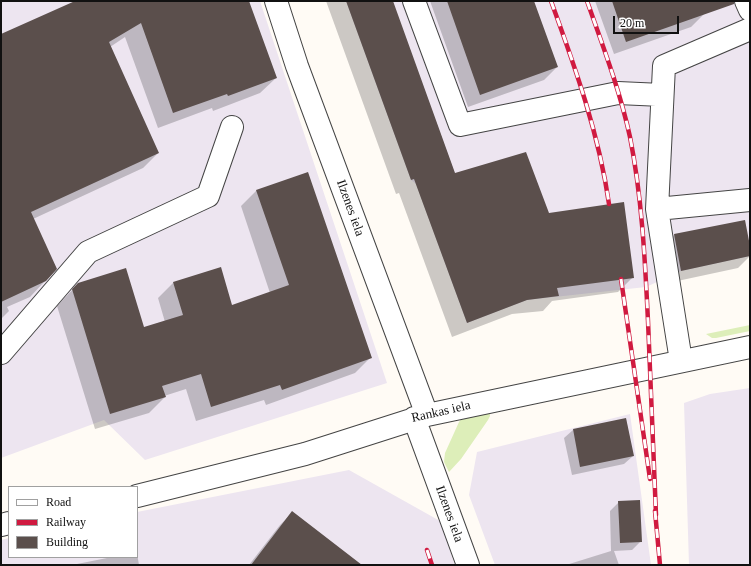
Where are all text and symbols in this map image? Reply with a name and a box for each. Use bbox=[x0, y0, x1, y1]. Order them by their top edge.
scale bar bbox=[615, 8, 681, 34]
text: 20 m bbox=[620, 16, 644, 30]
street label: Ilzenes iela bbox=[333, 178, 367, 238]
street label: Rankas iela bbox=[410, 398, 472, 426]
street label: Ilzenes iela bbox=[432, 484, 466, 544]
legend bbox=[8, 486, 138, 558]
text: Road bbox=[46, 495, 71, 509]
text: Railway bbox=[46, 515, 86, 529]
text: Building bbox=[46, 535, 88, 549]

